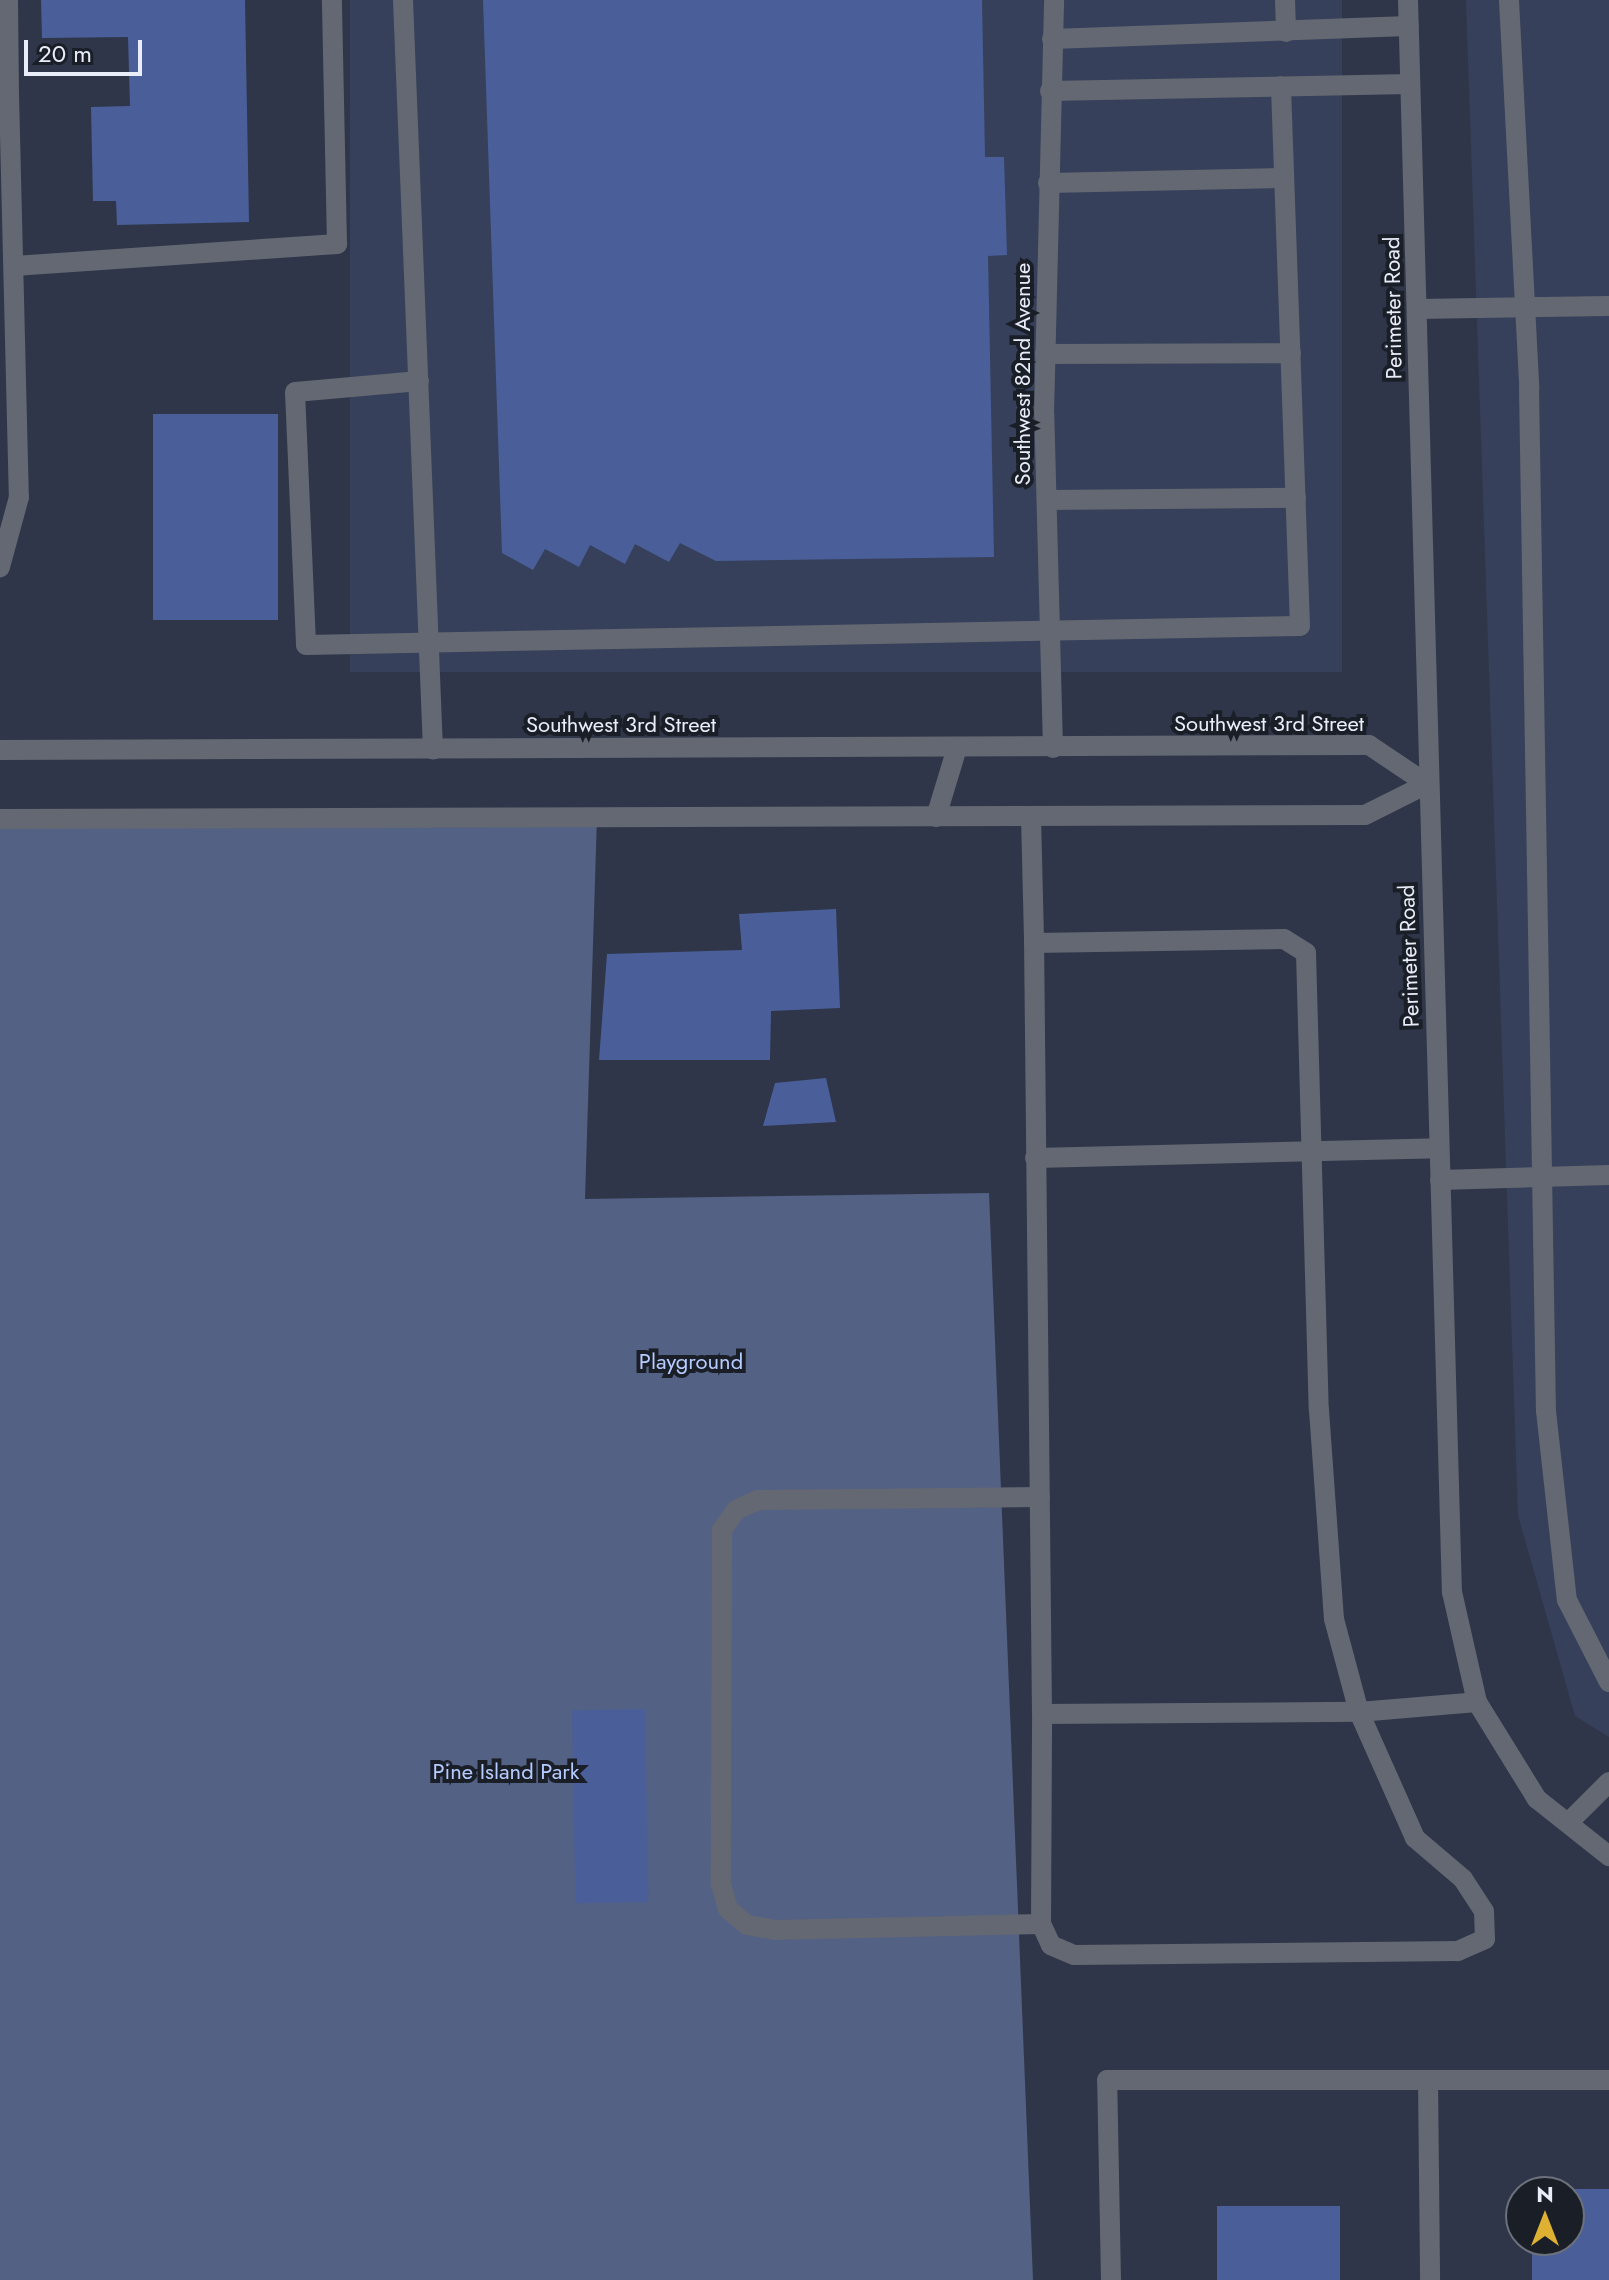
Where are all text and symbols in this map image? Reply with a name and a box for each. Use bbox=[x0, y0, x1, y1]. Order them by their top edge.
scale bar bbox=[28, 24, 146, 74]
text: 20 m bbox=[38, 36, 92, 71]
street label: Perimeter Road bbox=[1379, 236, 1407, 380]
street label: Southwest 82nd Avenue bbox=[1010, 263, 1036, 485]
street label: Southwest 3rd Street bbox=[1174, 711, 1364, 737]
street label: Southwest 3rd Street bbox=[526, 712, 716, 738]
street label: Perimeter Road bbox=[1393, 884, 1425, 1028]
park label: Playground bbox=[639, 1349, 743, 1375]
park label: Pine Island Park bbox=[432, 1759, 580, 1785]
north arrow bbox=[1505, 2176, 1585, 2256]
text: N bbox=[1536, 2178, 1554, 2210]

